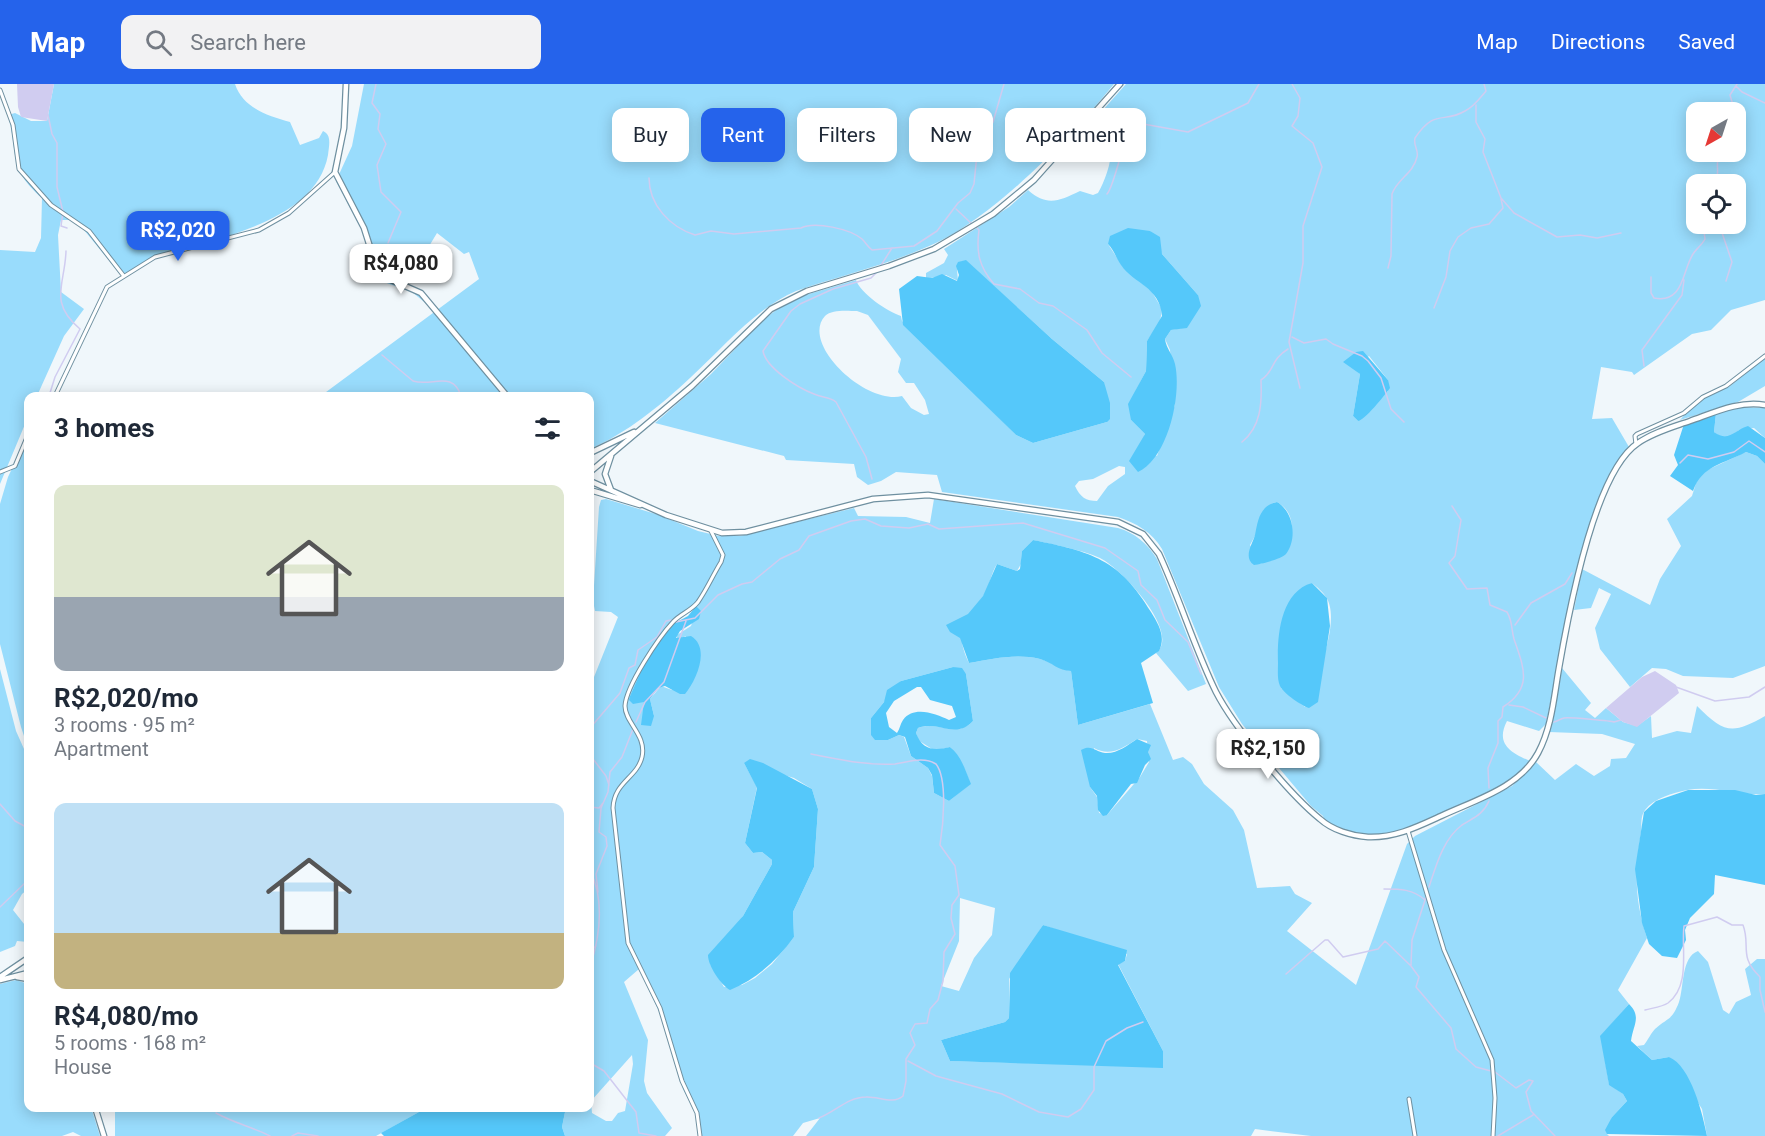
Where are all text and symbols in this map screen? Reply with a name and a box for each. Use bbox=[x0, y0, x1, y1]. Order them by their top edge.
search box bbox=[121, 15, 541, 69]
text: Map bbox=[30, 26, 85, 59]
icon: search bbox=[142, 26, 175, 59]
text: Search here bbox=[190, 30, 306, 55]
text: Map bbox=[1476, 30, 1518, 54]
text: Directions bbox=[1551, 30, 1645, 54]
text: Saved bbox=[1678, 30, 1735, 54]
north arrow bbox=[1686, 102, 1746, 162]
map controls bbox=[1686, 102, 1746, 234]
chip: Buy bbox=[612, 108, 689, 162]
chip: Rent bbox=[701, 108, 785, 162]
chip: Filters bbox=[797, 108, 897, 162]
chip: New bbox=[909, 108, 993, 162]
chip: Apartment bbox=[1005, 108, 1146, 162]
button: locate bbox=[1686, 174, 1746, 234]
pin: R$2,020 bbox=[123, 211, 233, 262]
text: R$2,020 bbox=[140, 218, 216, 242]
pin: R$4,080 bbox=[346, 244, 456, 295]
text: R$4,080 bbox=[363, 251, 439, 275]
icon: filters bbox=[531, 412, 564, 445]
text: 3 homes bbox=[54, 413, 155, 443]
icon: home bbox=[255, 524, 363, 632]
text: R$2,020/mo bbox=[54, 683, 199, 713]
text: 3 rooms · 95 m² bbox=[54, 713, 195, 737]
pin: R$2,150 bbox=[1213, 729, 1323, 780]
text: R$2,150 bbox=[1230, 736, 1306, 760]
text: Apartment bbox=[54, 737, 149, 761]
icon: home bbox=[255, 842, 363, 950]
text: R$4,080/mo bbox=[54, 1001, 199, 1031]
text: 5 rooms · 168 m² bbox=[54, 1031, 206, 1055]
text: House bbox=[54, 1055, 112, 1079]

